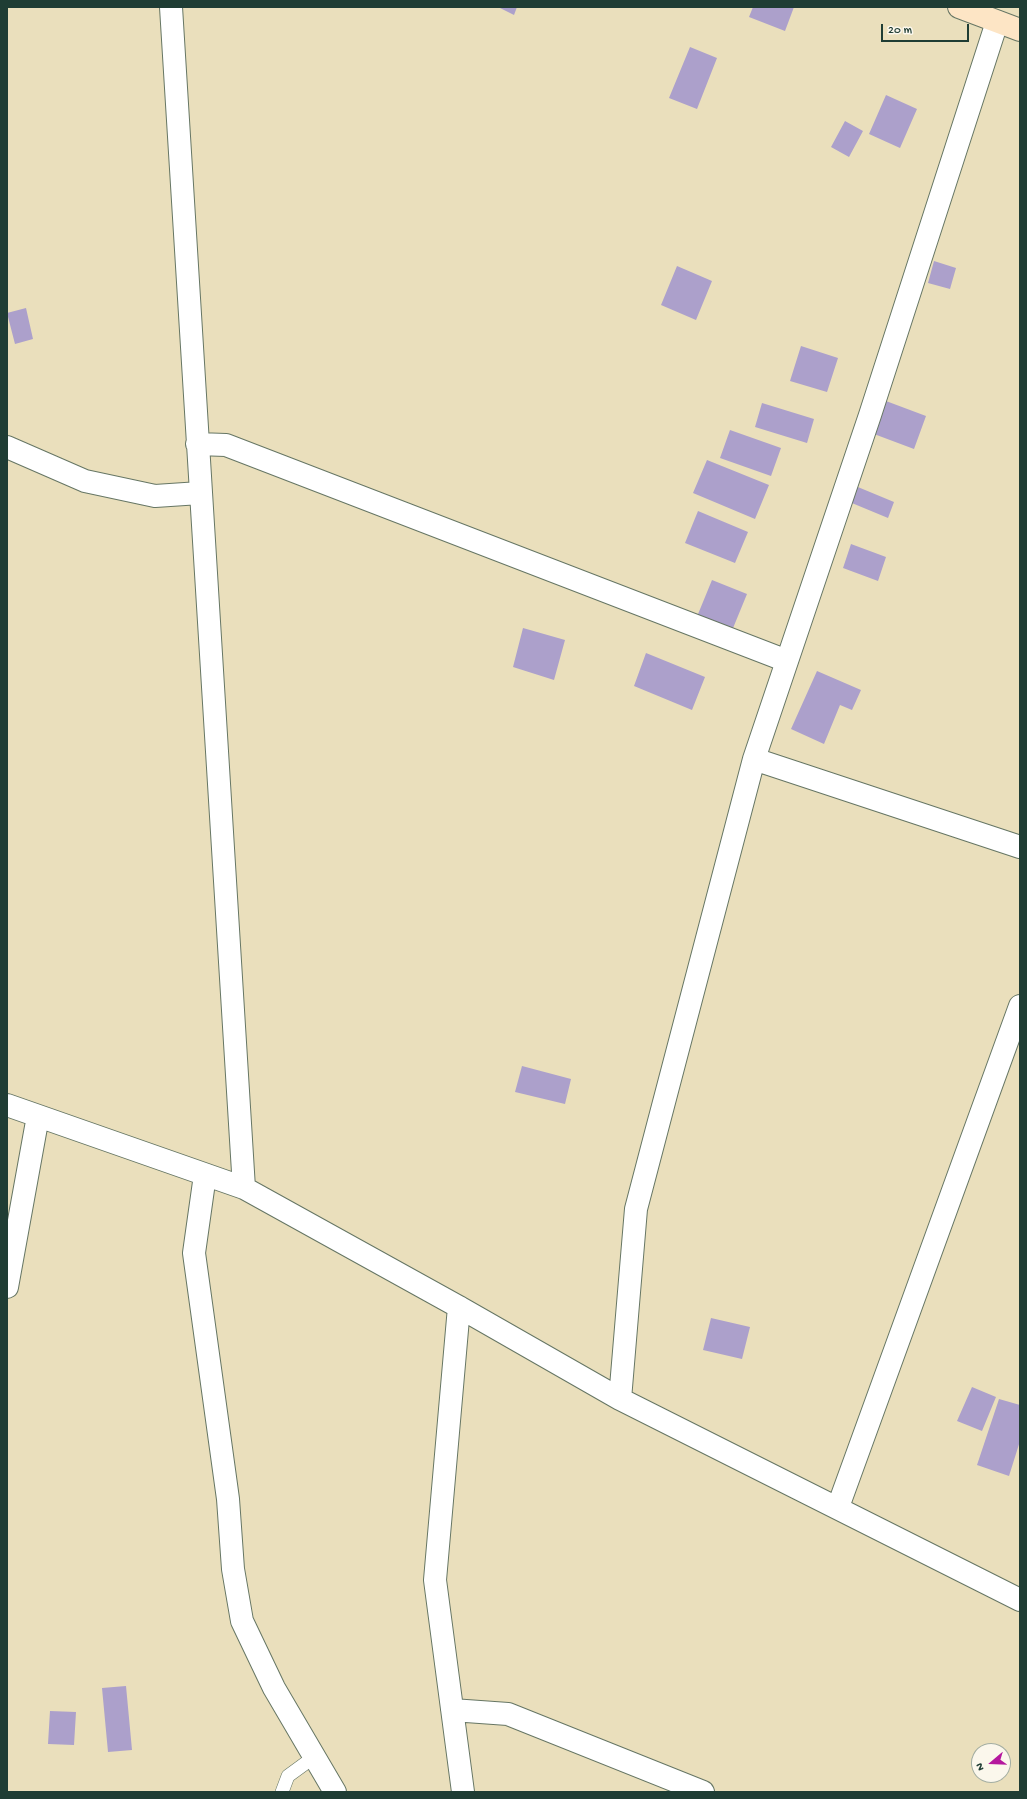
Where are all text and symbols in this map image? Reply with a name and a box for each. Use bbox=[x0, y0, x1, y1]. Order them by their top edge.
scale bar bbox=[883, 16, 971, 42]
text: 20 m bbox=[888, 24, 912, 38]
north arrow bbox=[971, 1743, 1011, 1783]
text: N bbox=[974, 1761, 987, 1772]

